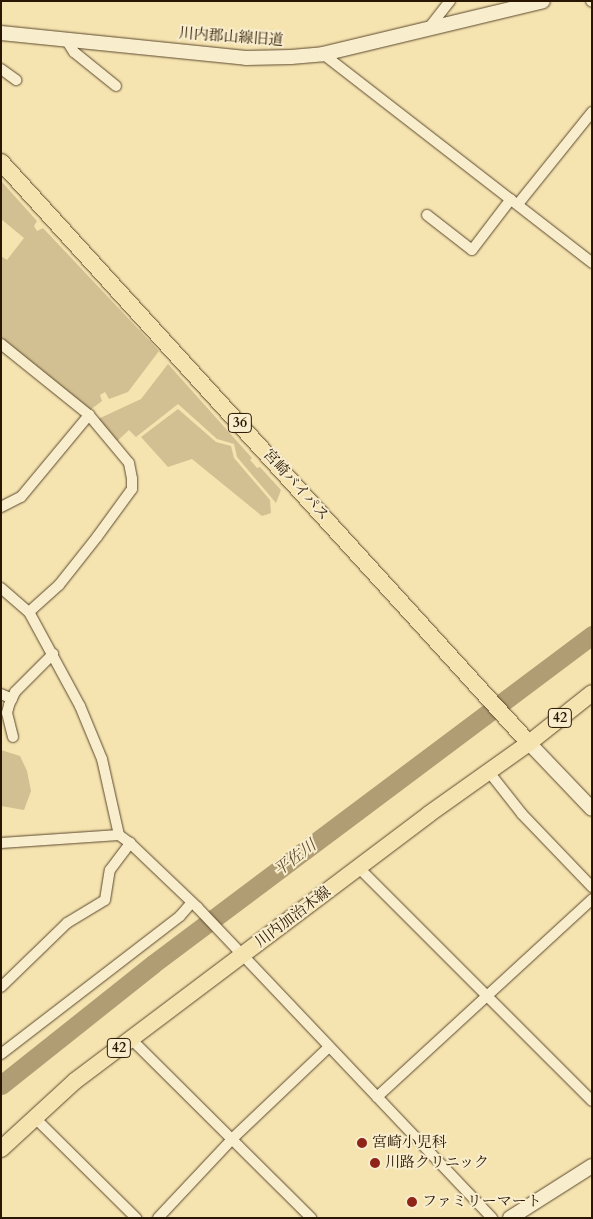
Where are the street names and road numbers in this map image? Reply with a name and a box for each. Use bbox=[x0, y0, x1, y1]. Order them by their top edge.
street label: 川内郡山線旧道 bbox=[178, 24, 284, 50]
road number: 36 bbox=[228, 412, 252, 434]
street label: 宮崎バイパス bbox=[259, 446, 333, 524]
road number: 42 bbox=[548, 706, 572, 730]
street label: 川内加治木線 bbox=[252, 883, 334, 951]
road number: 42 bbox=[106, 1036, 132, 1060]

